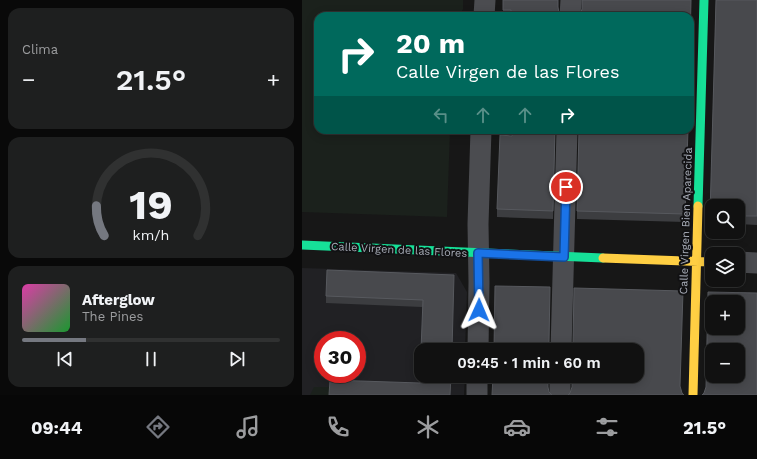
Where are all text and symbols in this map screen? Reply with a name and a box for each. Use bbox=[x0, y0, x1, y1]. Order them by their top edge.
text: 20 m bbox=[396, 27, 465, 60]
icon: right bbox=[330, 28, 382, 80]
text: Clima bbox=[22, 42, 58, 57]
text: Calle Virgen de las Flores bbox=[396, 61, 619, 82]
text: 21.5° bbox=[116, 62, 186, 97]
text: − bbox=[22, 67, 35, 92]
text: + bbox=[267, 67, 280, 92]
icon: left bbox=[430, 104, 452, 126]
icon: ahead bbox=[472, 104, 494, 126]
icon: ahead bbox=[514, 104, 536, 126]
icon: right bbox=[556, 104, 578, 126]
street label: Calle Virgen Bien Aparecida bbox=[677, 147, 695, 295]
pin bbox=[549, 170, 583, 204]
icon: arrive bbox=[555, 176, 577, 198]
text: 19 bbox=[129, 179, 173, 228]
map controls bbox=[705, 199, 745, 383]
button: search bbox=[705, 199, 745, 239]
text: km/h bbox=[133, 226, 169, 242]
street label: Calle Virgen de las Flores bbox=[330, 240, 468, 260]
button: layers bbox=[705, 247, 745, 287]
position arrow bbox=[458, 289, 500, 331]
text: Afterglow bbox=[82, 291, 155, 309]
button: + bbox=[705, 295, 745, 335]
text: The Pines bbox=[82, 309, 143, 324]
speed limit sign: 30 bbox=[314, 331, 366, 383]
button: − bbox=[705, 343, 745, 383]
icon: previous bbox=[54, 348, 76, 370]
icon: pause bbox=[140, 348, 162, 370]
icon: next bbox=[226, 348, 248, 370]
text: 09:45 · 1 min · 60 m bbox=[457, 354, 601, 372]
icon: directions bbox=[144, 413, 172, 441]
icon: music bbox=[234, 413, 262, 441]
icon: phone bbox=[324, 413, 352, 441]
icon: climate bbox=[414, 413, 442, 441]
icon: car bbox=[503, 413, 531, 441]
icon: filters bbox=[593, 413, 621, 441]
text: 09:44 bbox=[31, 417, 82, 438]
text: 21.5° bbox=[683, 417, 726, 438]

